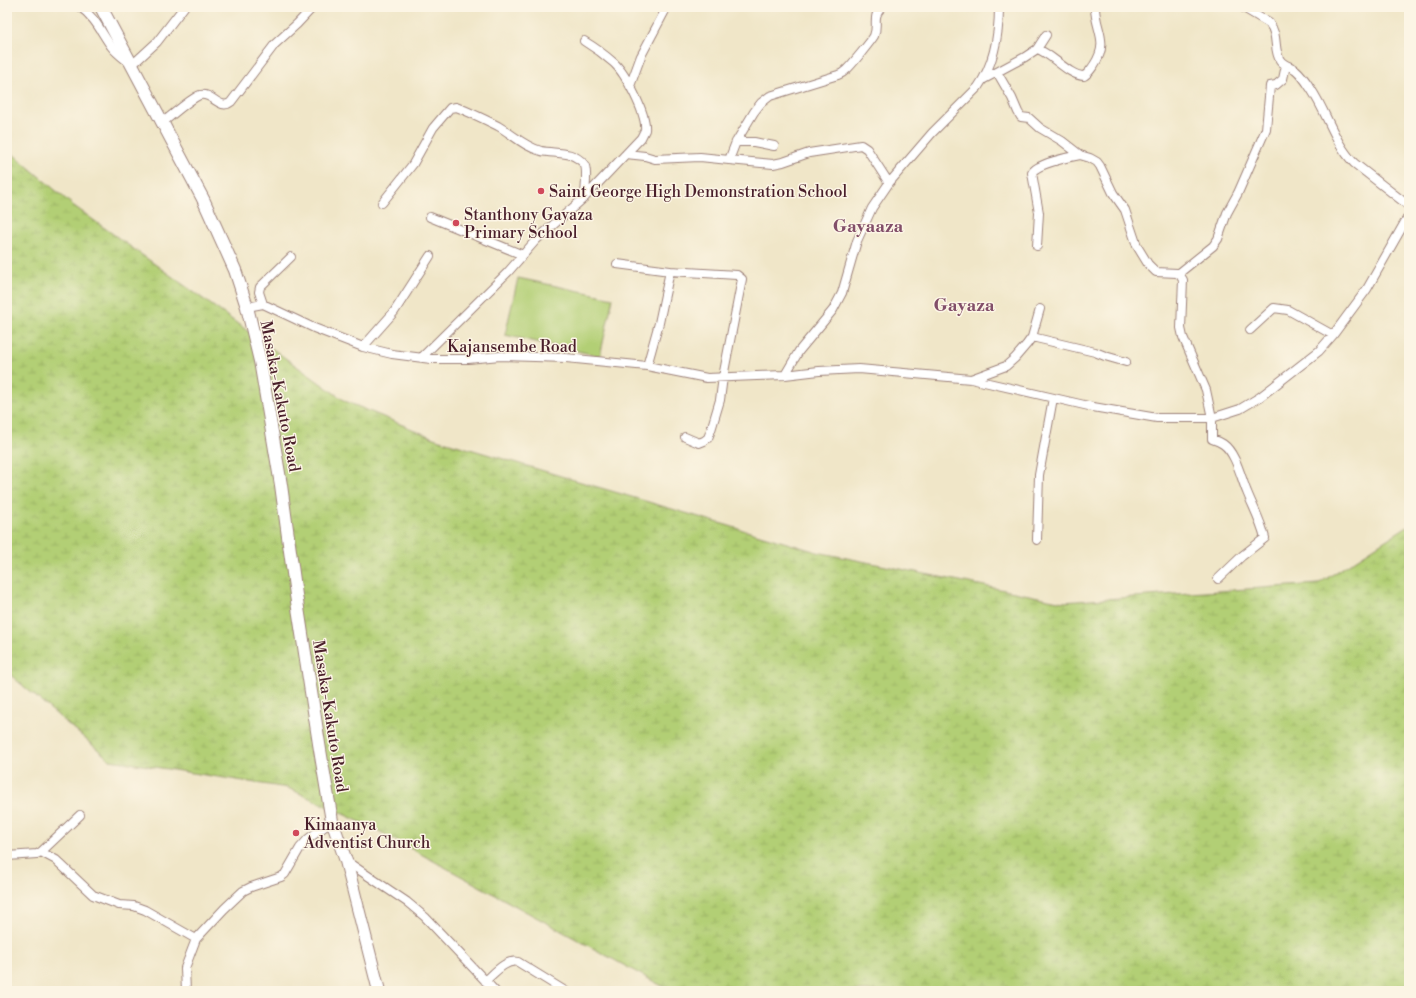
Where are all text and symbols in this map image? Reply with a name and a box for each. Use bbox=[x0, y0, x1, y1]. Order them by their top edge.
place label: Saint George High Demonstration School bbox=[549, 182, 848, 202]
marker: Saint George High Demonstration School bbox=[536, 186, 546, 196]
place label: Stanthony Gayaza Primary School bbox=[464, 205, 594, 243]
district label: Gayaaza bbox=[833, 215, 904, 238]
marker: Stanthony Gayaza Primary School bbox=[451, 218, 461, 228]
district label: Gayaza bbox=[934, 294, 995, 317]
street label: Masaka-Kakuto Road bbox=[256, 319, 305, 474]
street label: Kajansembe Road bbox=[447, 337, 577, 357]
street label: Masaka-Kakuto Road bbox=[308, 639, 352, 794]
place label: Kimaanya Adventist Church bbox=[303, 815, 431, 853]
marker: Kimaanya Adventist Church bbox=[291, 828, 301, 838]

